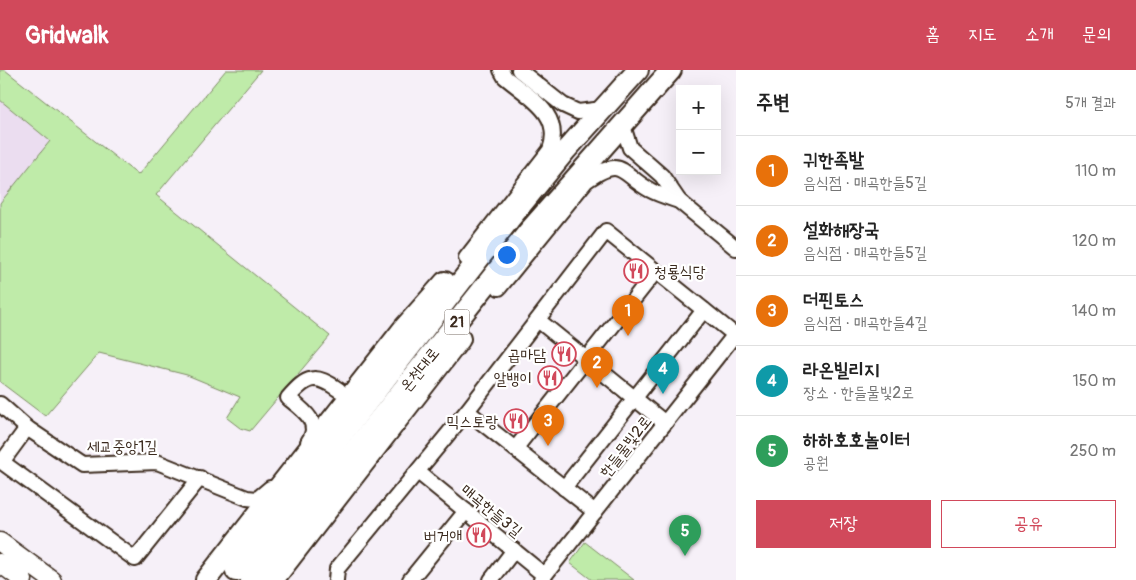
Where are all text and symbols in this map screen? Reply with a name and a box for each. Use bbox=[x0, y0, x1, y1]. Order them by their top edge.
text: Gridwalk bbox=[25, 21, 109, 50]
text: 홈 bbox=[926, 23, 940, 46]
text: 지도 bbox=[968, 23, 997, 46]
text: 소개 bbox=[1025, 23, 1054, 46]
text: 문의 bbox=[1082, 23, 1111, 46]
map controls bbox=[676, 85, 721, 175]
button: + bbox=[676, 85, 721, 130]
text: 주변 bbox=[756, 89, 790, 116]
text: 5개 결과 bbox=[1065, 93, 1116, 113]
button: − bbox=[676, 130, 721, 175]
text: 귀한족발 bbox=[803, 148, 864, 172]
text: 1 bbox=[769, 161, 775, 181]
text: 110 m bbox=[1075, 161, 1116, 181]
text: 음식점 · 매곡한들5길 bbox=[803, 173, 927, 193]
text: 설화해장국 bbox=[803, 218, 879, 242]
text: 2 bbox=[768, 231, 776, 251]
text: 120 m bbox=[1072, 231, 1116, 251]
your location bbox=[494, 242, 520, 268]
text: 음식점 · 매곡한들5길 bbox=[803, 243, 927, 263]
restaurant icon: 청룡식당 bbox=[623, 258, 649, 284]
place label: 청룡식당 bbox=[654, 262, 706, 282]
text: 더핀토스 bbox=[803, 288, 864, 312]
pin: 1 bbox=[612, 295, 644, 336]
text: 3 bbox=[768, 301, 776, 321]
text: 140 m bbox=[1072, 301, 1116, 321]
road number: 21 bbox=[444, 310, 470, 334]
text: 음식점 · 매곡한들4길 bbox=[803, 313, 927, 333]
restaurant icon: 곱마담 bbox=[551, 341, 577, 367]
street label: 온천대로 bbox=[396, 343, 444, 396]
place label: 곱마담 bbox=[507, 345, 546, 365]
pin: 2 bbox=[581, 347, 613, 388]
pin: 4 bbox=[647, 353, 679, 394]
text: 라온빌리지 bbox=[803, 358, 879, 382]
restaurant icon: 알뱅이 bbox=[537, 365, 563, 391]
place label: 알뱅이 bbox=[493, 369, 532, 389]
text: 4 bbox=[767, 371, 777, 391]
text: 150 m bbox=[1072, 371, 1116, 391]
text: 장소 · 한들물빛2로 bbox=[803, 383, 914, 403]
pin: 3 bbox=[532, 405, 564, 446]
restaurant icon: 믹스토랑 bbox=[503, 408, 529, 434]
place label: 믹스토랑 bbox=[447, 412, 498, 432]
street label: 한들물빛2로 bbox=[595, 412, 656, 482]
text: 하하호호놀이터 bbox=[803, 428, 910, 452]
street label: 세교중앙1길 bbox=[87, 437, 157, 457]
text: 5 bbox=[768, 441, 776, 461]
text: 250 m bbox=[1070, 441, 1116, 461]
text: 공원 bbox=[803, 453, 829, 473]
street label: 매곡한들3길 bbox=[457, 480, 526, 542]
button: 저장 bbox=[756, 500, 931, 548]
button: 공유 bbox=[941, 500, 1116, 548]
pin: 5 bbox=[669, 515, 701, 556]
restaurant icon: 버거애 bbox=[466, 522, 492, 548]
place label: 버거애 bbox=[423, 526, 462, 546]

